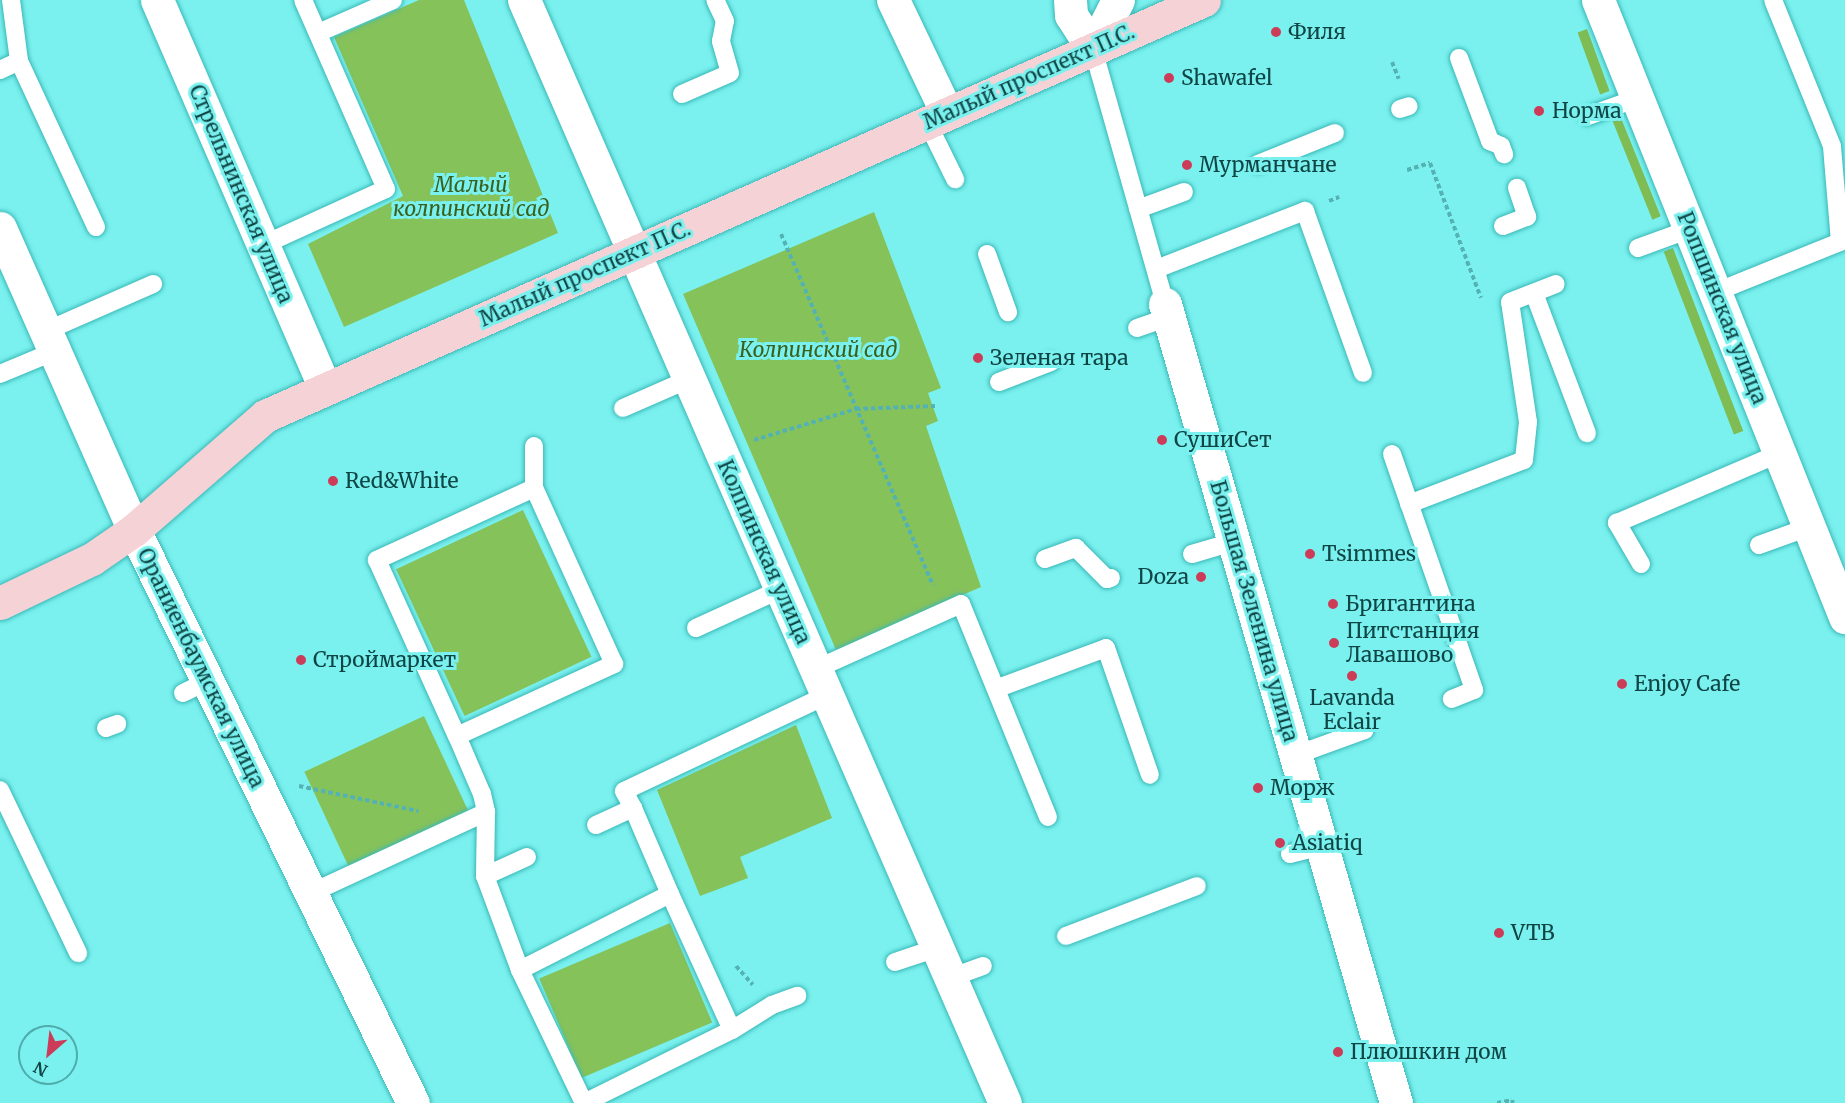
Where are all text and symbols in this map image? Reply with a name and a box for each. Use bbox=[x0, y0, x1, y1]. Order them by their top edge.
street label: Малый проспект П.С. bbox=[919, 19, 1139, 135]
place label: Филя bbox=[1288, 19, 1346, 45]
marker: Филя bbox=[1269, 25, 1283, 39]
place label: Shawafel bbox=[1181, 65, 1272, 91]
marker: Shawafel bbox=[1162, 71, 1176, 85]
street label: Стрельнинская улица bbox=[184, 81, 298, 307]
place label: Норма bbox=[1552, 98, 1622, 124]
marker: Норма bbox=[1530, 102, 1548, 120]
place label: Мурманчане bbox=[1199, 152, 1336, 178]
marker: Мурманчане bbox=[1180, 158, 1194, 172]
park label: Малый колпинский сад bbox=[393, 172, 549, 222]
street label: Ропшинская улица bbox=[1672, 208, 1772, 408]
street label: Малый проспект П.С. bbox=[475, 216, 695, 332]
park label: Колпинский сад bbox=[739, 337, 897, 363]
place label: Зеленая тара bbox=[990, 345, 1128, 371]
marker: Зеленая тара bbox=[971, 351, 985, 365]
place label: СушиСет bbox=[1174, 427, 1272, 453]
marker: СушиСет bbox=[1155, 433, 1169, 447]
street label: Колпинская улица bbox=[712, 456, 816, 648]
place label: Red&White bbox=[345, 468, 458, 494]
marker: Red&White bbox=[326, 474, 340, 488]
street label: Большая Зеленина улица bbox=[1205, 477, 1303, 745]
place label: Tsimmes bbox=[1322, 541, 1416, 567]
street label: Ораниенбаумская улица bbox=[132, 544, 270, 792]
marker: Tsimmes bbox=[1303, 547, 1317, 561]
place label: Doza bbox=[1138, 564, 1189, 590]
marker: Doza bbox=[1194, 570, 1208, 584]
place label: Бригантина bbox=[1345, 591, 1475, 617]
marker: Бригантина bbox=[1326, 597, 1340, 611]
place label: Питстанция Лавашово bbox=[1346, 618, 1480, 668]
marker: Питстанция Лавашово bbox=[1327, 636, 1341, 650]
place label: Строймаркет bbox=[313, 647, 456, 673]
marker: Строймаркет bbox=[294, 653, 308, 667]
marker: Lavanda Eclair bbox=[1345, 669, 1359, 683]
place label: Enjoy Cafe bbox=[1634, 671, 1740, 697]
marker: Enjoy Cafe bbox=[1615, 677, 1629, 691]
place label: Lavanda Eclair bbox=[1309, 685, 1395, 735]
place label: Морж bbox=[1270, 775, 1334, 801]
marker: Морж bbox=[1251, 781, 1265, 795]
place label: Asiatiq bbox=[1292, 830, 1362, 856]
marker: Asiatiq bbox=[1273, 836, 1287, 850]
place label: VTB bbox=[1511, 920, 1555, 946]
marker: VTB bbox=[1492, 926, 1506, 940]
north arrow bbox=[18, 1025, 78, 1085]
place label: Плюшкин дом bbox=[1350, 1039, 1507, 1065]
marker: Плюшкин дом bbox=[1331, 1045, 1345, 1059]
text: N bbox=[30, 1057, 51, 1081]

